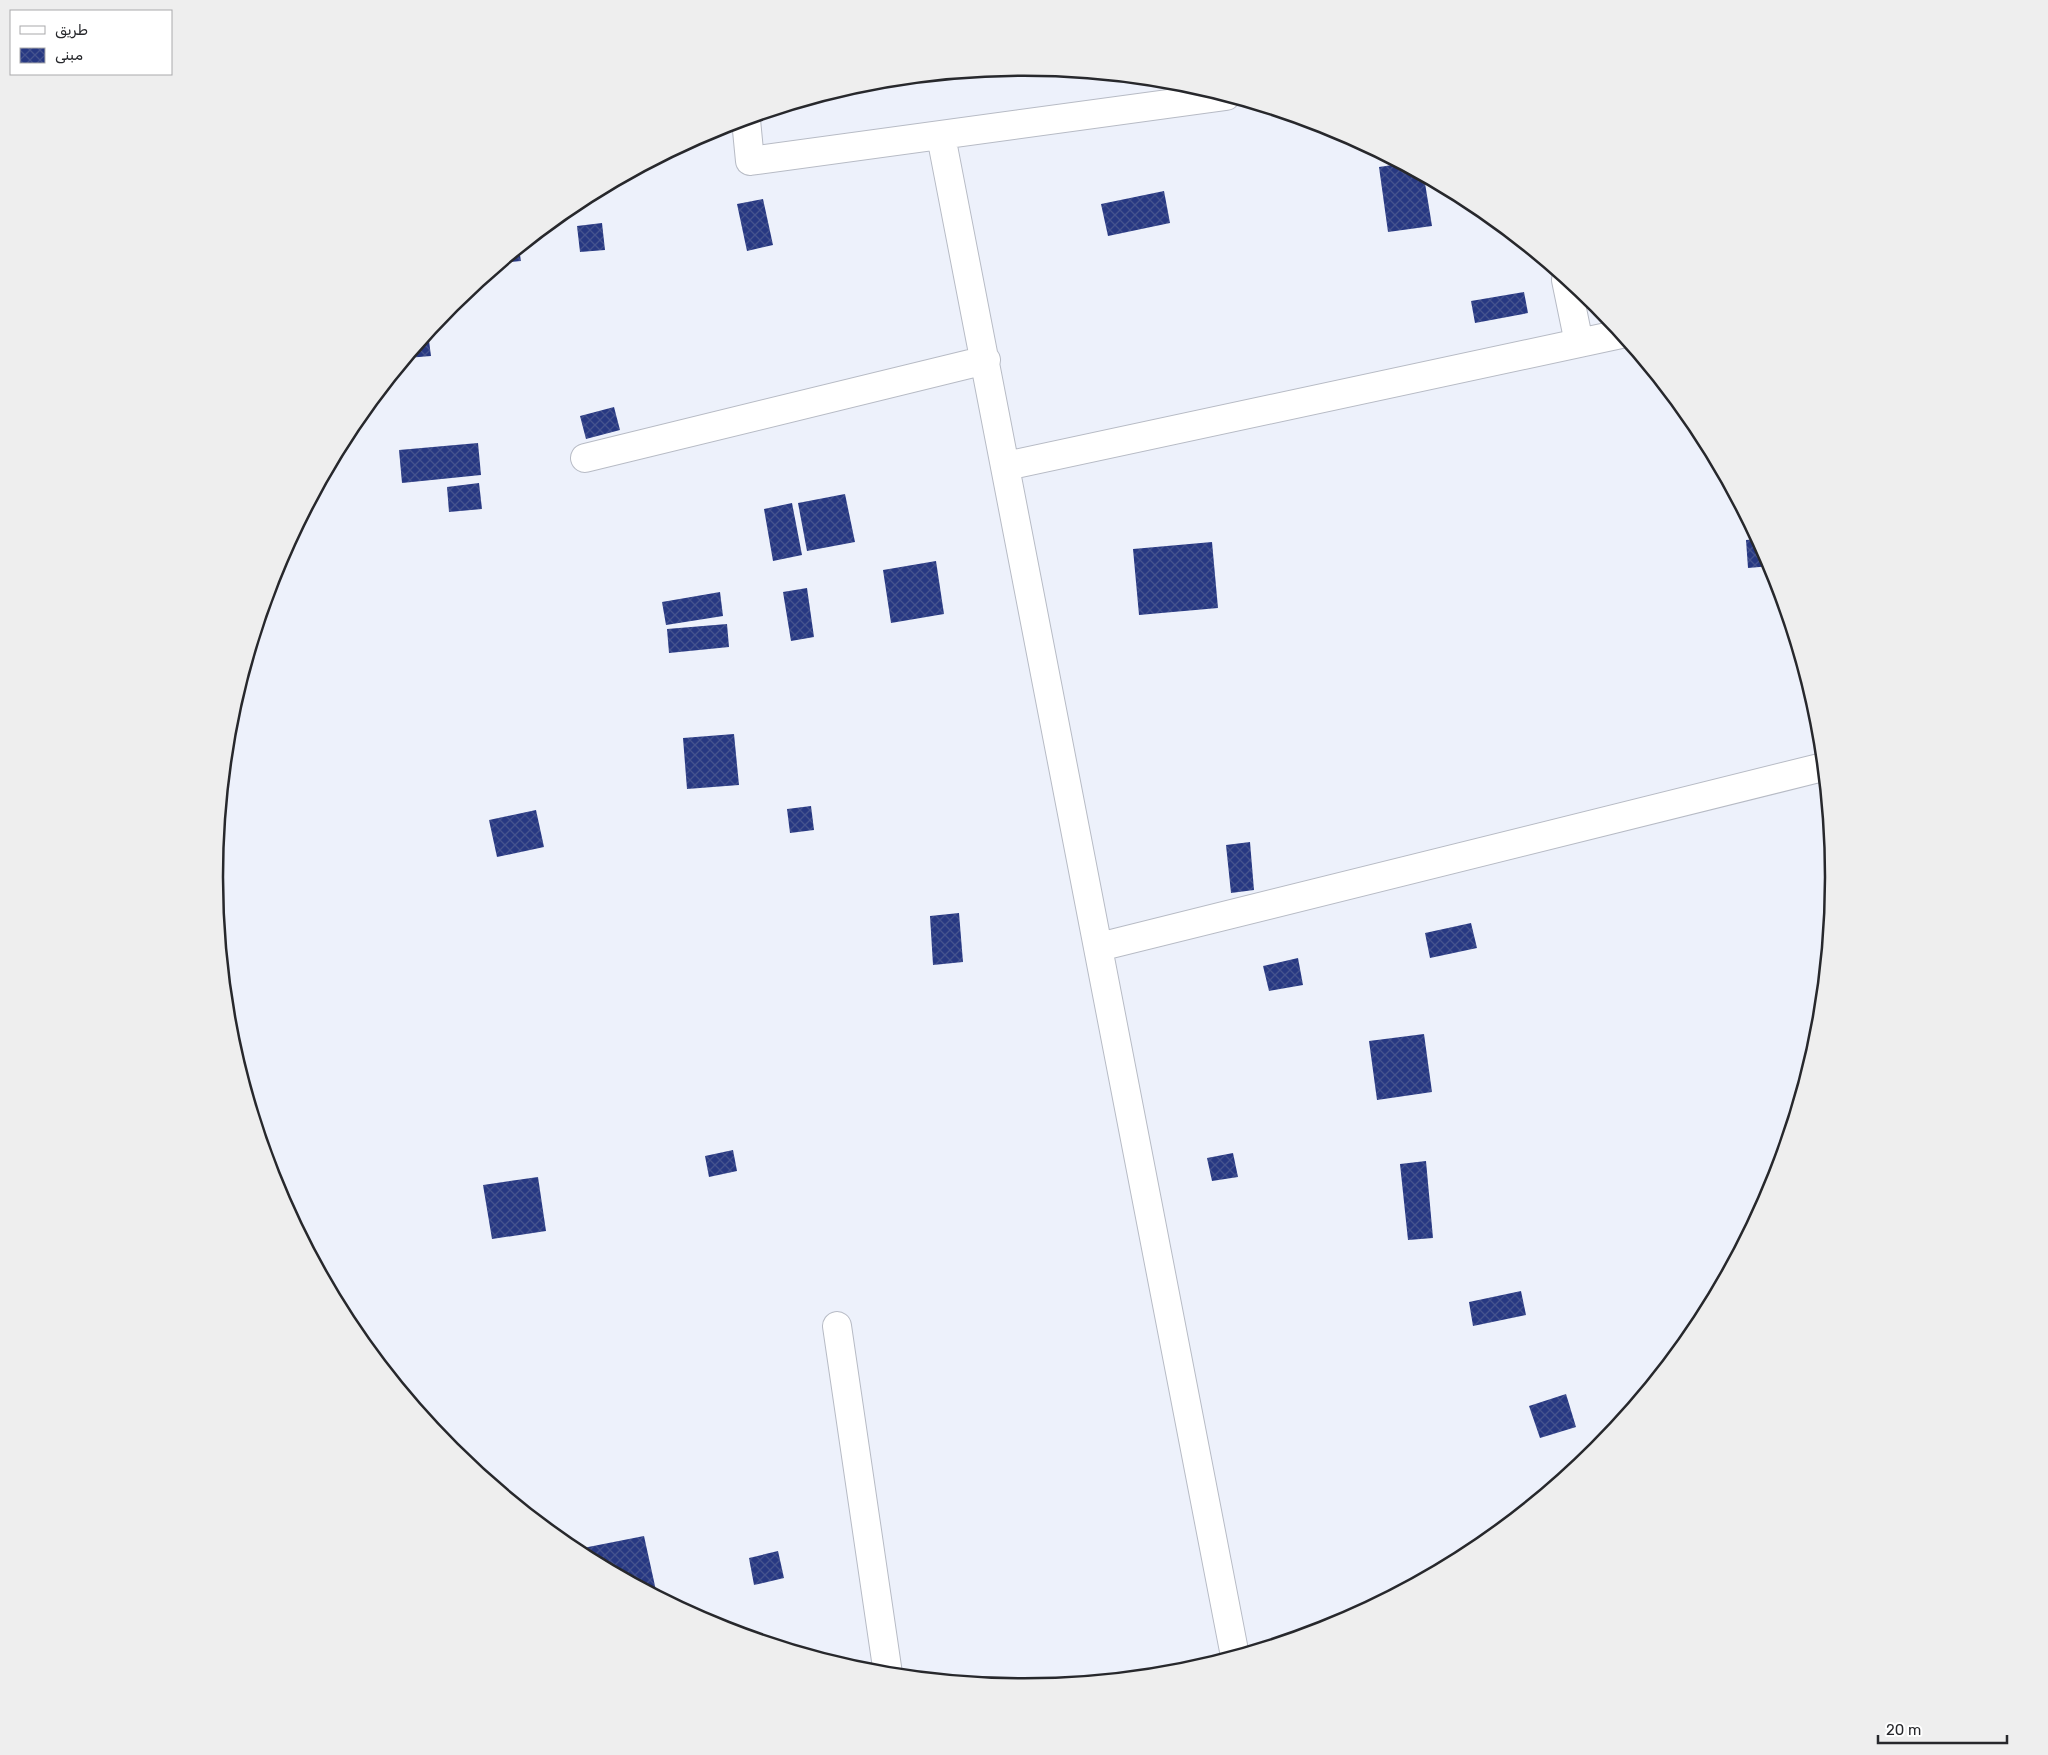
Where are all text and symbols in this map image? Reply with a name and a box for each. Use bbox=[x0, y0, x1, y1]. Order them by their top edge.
legend bbox=[10, 10, 172, 75]
text: طريق bbox=[55, 21, 88, 39]
text: مبنى bbox=[55, 46, 83, 64]
scale bar bbox=[1878, 1712, 2007, 1744]
text: 20 m bbox=[1886, 1721, 1921, 1739]

